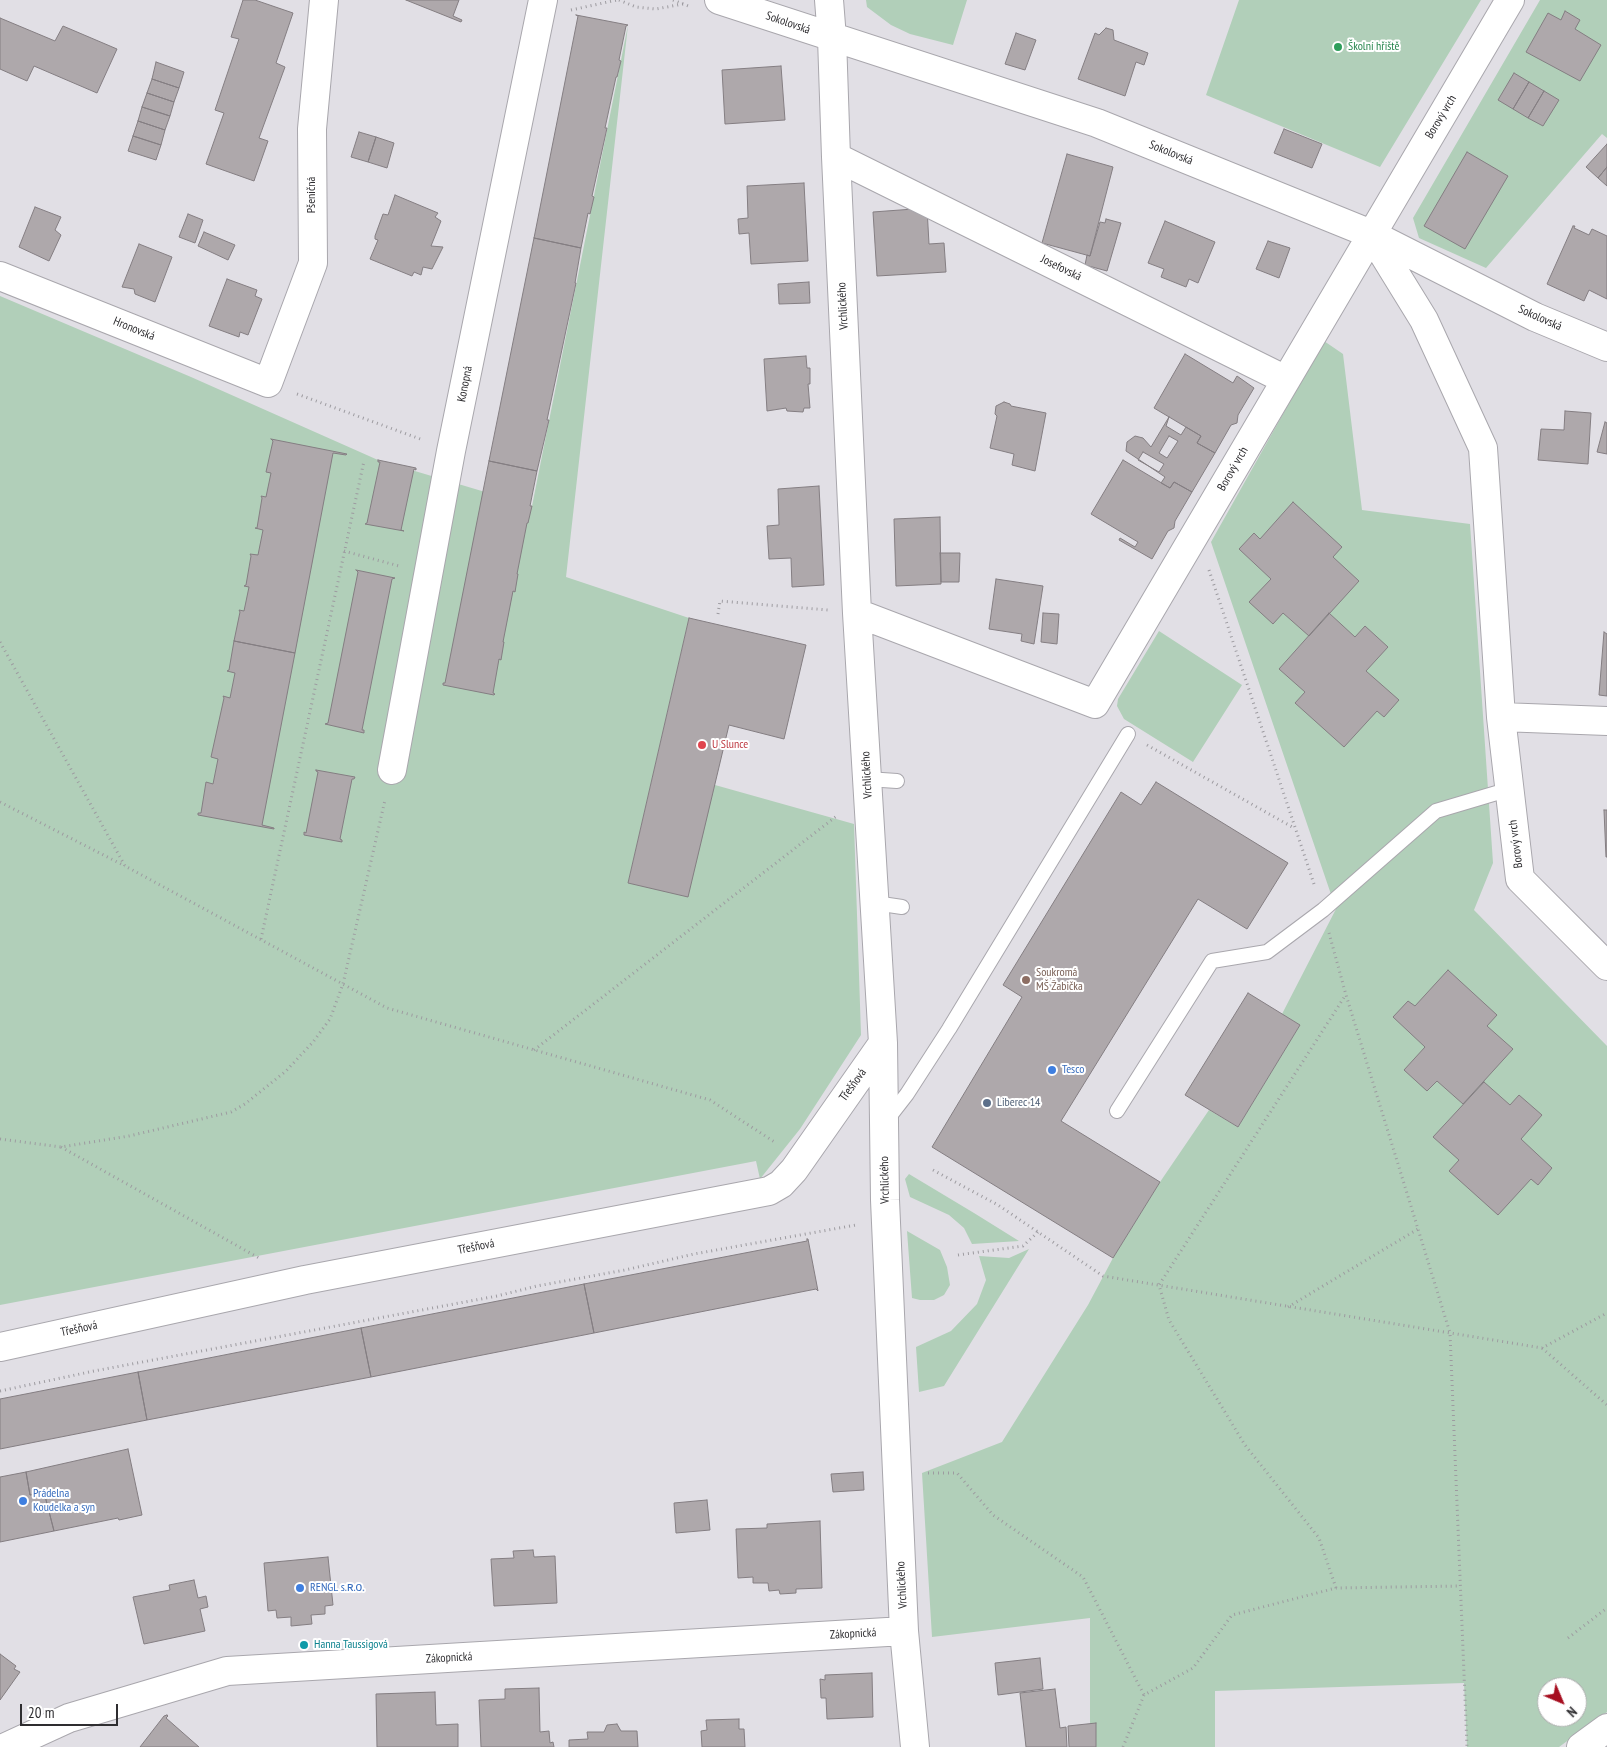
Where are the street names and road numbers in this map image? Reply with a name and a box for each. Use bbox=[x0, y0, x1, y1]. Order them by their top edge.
street label: Sokolovská bbox=[764, 9, 812, 37]
street label: Borový vrch bbox=[1422, 92, 1460, 142]
street label: Sokolovská bbox=[1147, 138, 1195, 168]
street label: Pšeničná bbox=[305, 177, 319, 213]
street label: Josefovská bbox=[1038, 252, 1084, 284]
street label: Vrchlického bbox=[835, 282, 851, 330]
street label: Sokolovská bbox=[1516, 302, 1564, 334]
street label: Hronovská bbox=[111, 314, 157, 344]
street label: Konopná bbox=[454, 365, 476, 403]
street label: Borový vrch bbox=[1215, 444, 1251, 494]
street label: Vrchlického bbox=[859, 751, 875, 799]
street label: Borový vrch bbox=[1506, 819, 1526, 869]
street label: Třešňová bbox=[836, 1066, 870, 1104]
street label: Vrchlického bbox=[877, 1156, 893, 1204]
street label: Třešňová bbox=[456, 1236, 496, 1258]
street label: Třešňová bbox=[59, 1318, 99, 1340]
street label: Vrchlického bbox=[894, 1561, 910, 1609]
street label: Zákopnická bbox=[829, 1626, 877, 1642]
street label: Zákopnická bbox=[425, 1650, 473, 1666]

